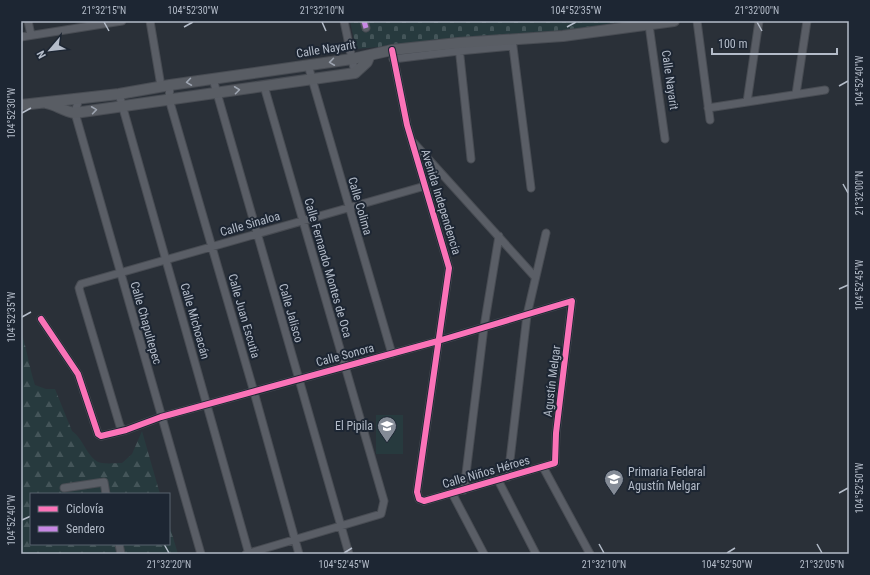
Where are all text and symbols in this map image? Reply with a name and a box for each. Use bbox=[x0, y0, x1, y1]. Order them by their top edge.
text: 21°32'15"N bbox=[82, 5, 126, 16]
text: 104°52'30"W bbox=[168, 5, 219, 16]
text: 21°32'10"N bbox=[300, 5, 344, 16]
text: 104°52'35"W bbox=[551, 5, 602, 16]
text: 21°32'00"N bbox=[735, 5, 779, 16]
north arrow bbox=[30, 30, 70, 70]
scale bar bbox=[712, 30, 837, 56]
street label: Calle Nayarit bbox=[295, 37, 357, 61]
text: 100 m bbox=[718, 37, 748, 51]
text: N bbox=[34, 48, 49, 60]
street label: Calle Nayarit bbox=[659, 49, 681, 111]
text: 104°52'40"W bbox=[854, 55, 865, 106]
one-way arrow bbox=[329, 57, 335, 66]
one-way arrow bbox=[186, 77, 192, 86]
one-way arrow bbox=[234, 86, 240, 95]
text: 104°52'30"W bbox=[6, 87, 17, 138]
one-way arrow bbox=[91, 106, 97, 115]
street label: Avenida Independencia bbox=[418, 148, 464, 257]
text: 21°32'00"N bbox=[854, 171, 865, 215]
street label: Calle Colima bbox=[345, 175, 375, 237]
street label: Calle Fernando Montes de Oca bbox=[301, 197, 355, 340]
street label: Calle Sinaloa bbox=[219, 209, 282, 239]
text: 104°52'45"W bbox=[854, 259, 865, 310]
street label: Calle Juan Escutia bbox=[225, 272, 263, 360]
street label: Calle Chapultepec bbox=[127, 280, 165, 366]
street label: Calle Michoacán bbox=[177, 281, 213, 361]
street label: Calle Jalisco bbox=[276, 282, 306, 344]
text: 104°52'35"W bbox=[6, 291, 17, 342]
street label: Calle Sonora bbox=[314, 340, 376, 369]
street label: Agustín Melgar bbox=[541, 344, 563, 417]
school or university icon: El Pipila bbox=[376, 415, 398, 443]
place label: El Pipila bbox=[335, 419, 373, 433]
street label: Calle Niños Héroes bbox=[441, 453, 531, 491]
text: 104°52'50"W bbox=[854, 462, 865, 513]
place label: Primaria Federal Agustín Melgar bbox=[628, 465, 706, 493]
school or university icon: Primaria Federal Agustín Melgar bbox=[603, 468, 625, 496]
legend bbox=[30, 493, 170, 545]
text: 104°52'40"W bbox=[6, 494, 17, 545]
text: Ciclovía bbox=[66, 502, 104, 516]
text: Sendero bbox=[66, 522, 105, 536]
text: 21°32'20"N bbox=[147, 559, 191, 570]
text: 104°52'45"W bbox=[319, 559, 370, 570]
text: 21°32'10"N bbox=[582, 559, 626, 570]
text: 104°52'50"W bbox=[702, 559, 753, 570]
text: 21°32'05"N bbox=[800, 559, 844, 570]

